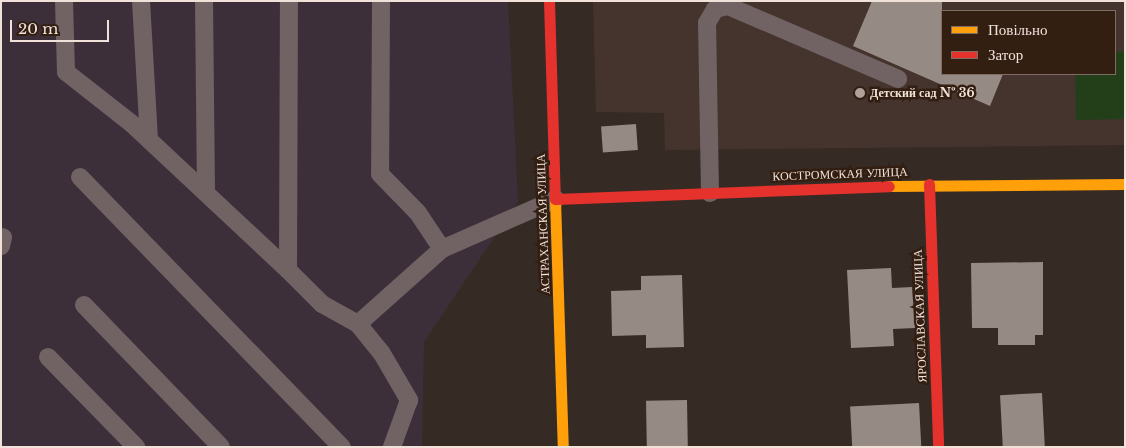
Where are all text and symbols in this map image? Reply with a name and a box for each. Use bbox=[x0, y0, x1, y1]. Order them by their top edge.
scale bar bbox=[12, 10, 111, 42]
legend bbox=[941, 10, 1116, 75]
text: 20 m bbox=[18, 19, 58, 38]
text: Повільно bbox=[988, 20, 1047, 39]
text: Затор bbox=[988, 45, 1023, 64]
place label: Детский сад № 36 bbox=[870, 86, 975, 100]
marker: Детский сад № 36 bbox=[854, 87, 866, 99]
street label: АСТРАХАНСКАЯ УЛИЦА bbox=[533, 153, 553, 295]
street label: КОСТРОМСКАЯ УЛИЦА bbox=[772, 164, 908, 184]
street label: ЯРОСЛАВСКАЯ УЛИЦА bbox=[910, 249, 930, 383]

